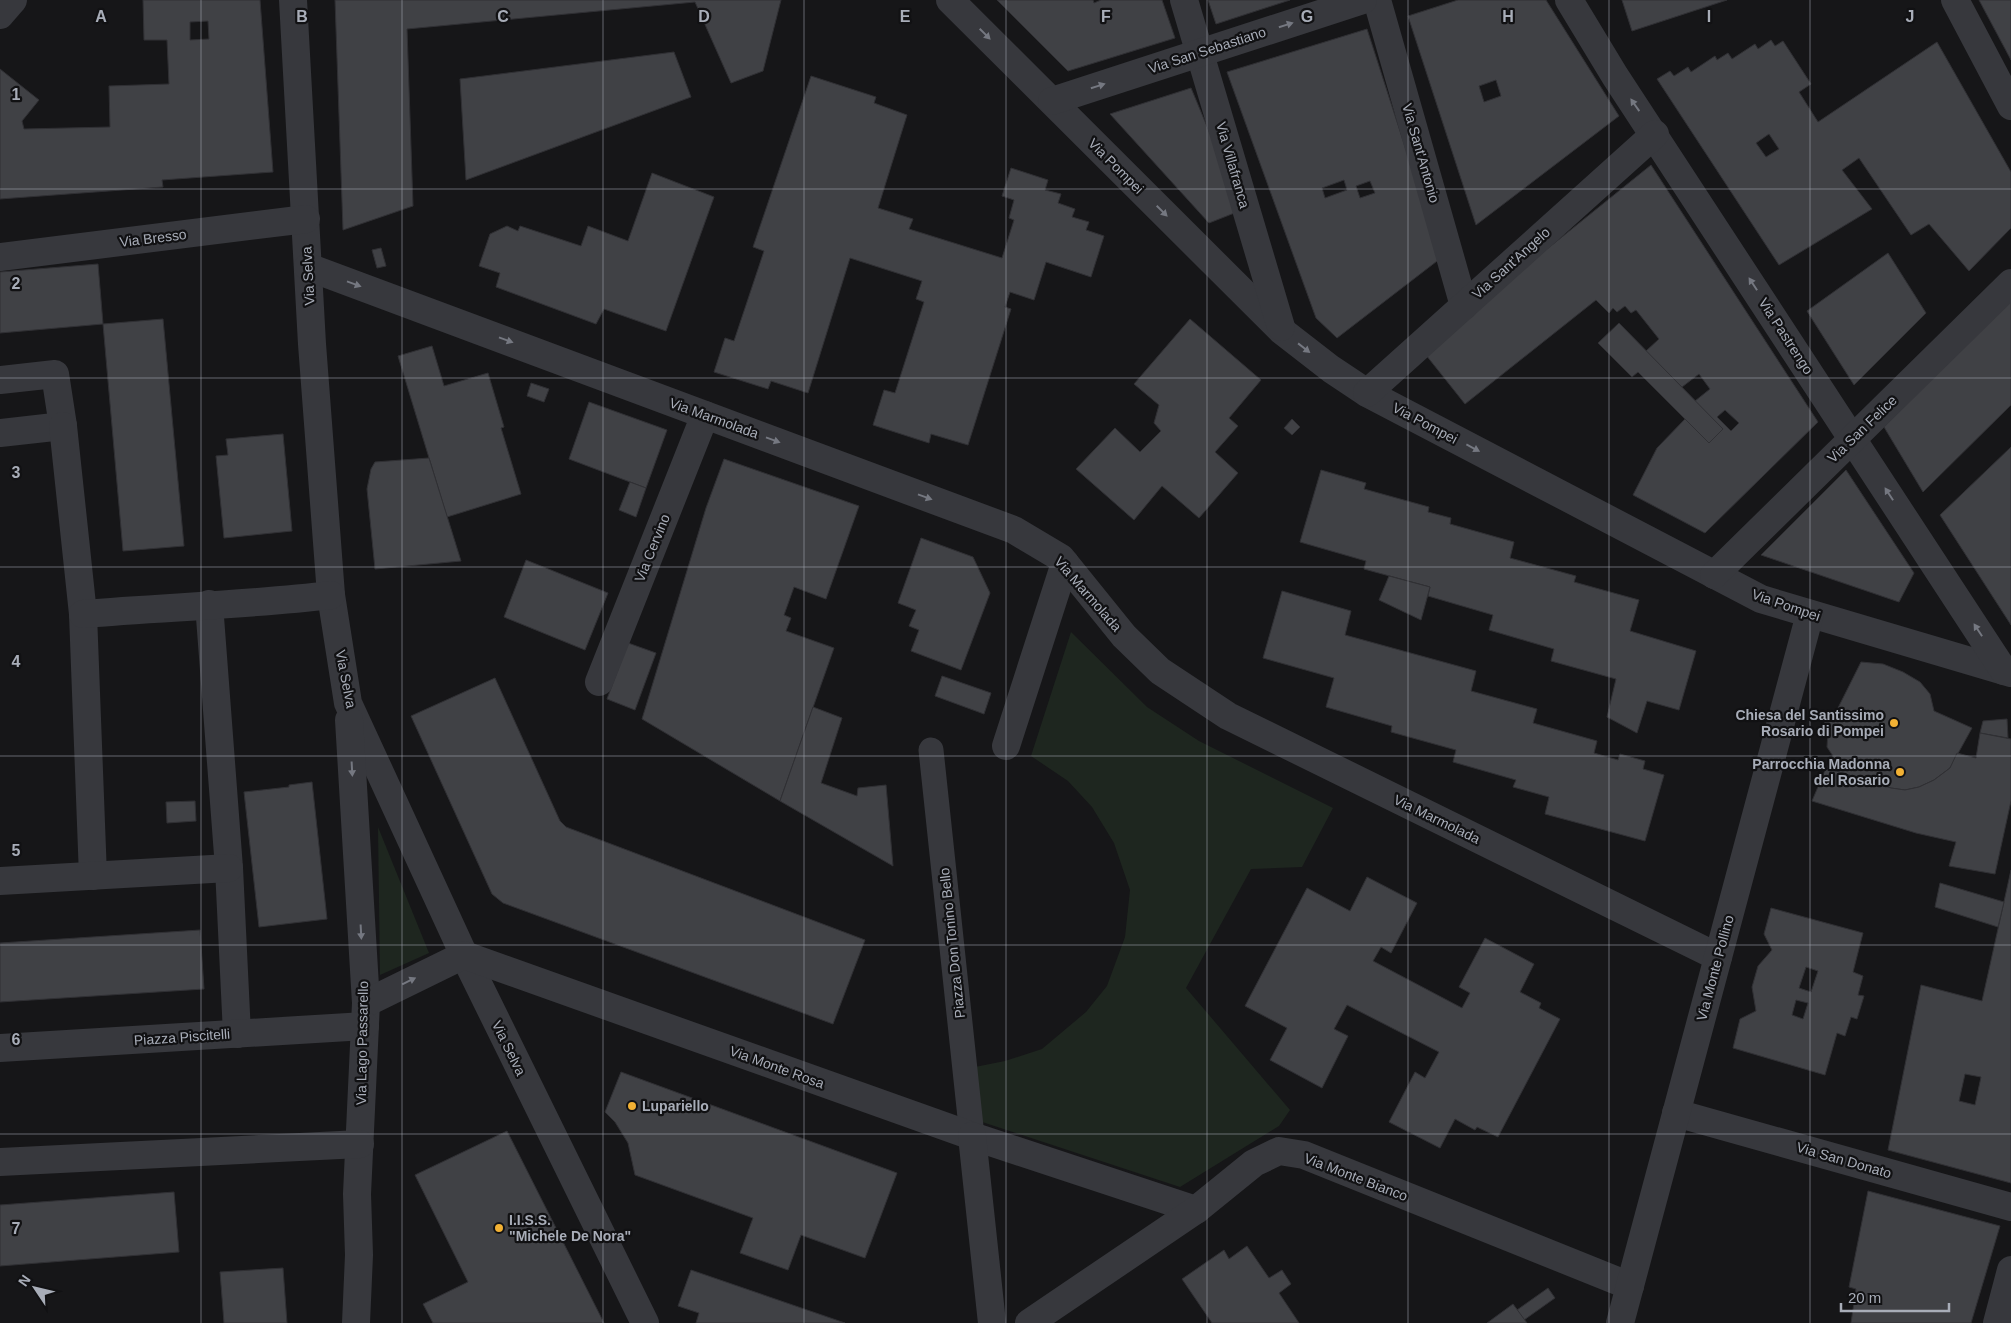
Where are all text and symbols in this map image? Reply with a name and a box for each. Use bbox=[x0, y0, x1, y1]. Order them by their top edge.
text: A bbox=[95, 8, 107, 25]
text: B bbox=[296, 8, 308, 25]
text: C bbox=[497, 8, 509, 25]
text: D bbox=[698, 8, 710, 25]
text: E bbox=[900, 8, 911, 25]
text: F bbox=[1101, 8, 1111, 25]
text: G bbox=[1301, 8, 1313, 25]
text: H bbox=[1502, 8, 1514, 25]
text: I bbox=[1707, 8, 1711, 25]
text: J bbox=[1906, 8, 1914, 25]
one-way arrow bbox=[1279, 20, 1294, 28]
street label: Via San Sebastiano bbox=[1146, 23, 1268, 77]
one-way arrow bbox=[978, 28, 990, 40]
one-way arrow bbox=[1091, 82, 1106, 90]
text: 1 bbox=[12, 86, 21, 103]
one-way arrow bbox=[1630, 98, 1640, 111]
street label: Via Sant'Antonio bbox=[1399, 101, 1443, 205]
street label: Via Villafranca bbox=[1213, 120, 1253, 210]
street label: Via Pompei bbox=[1085, 135, 1147, 197]
one-way arrow bbox=[1155, 205, 1167, 217]
street label: Via Sant'Angelo bbox=[1469, 224, 1553, 302]
street label: Via Bresso bbox=[119, 226, 188, 250]
street label: Via Selva bbox=[298, 246, 318, 306]
text: 2 bbox=[12, 275, 21, 292]
one-way arrow bbox=[1748, 278, 1757, 291]
one-way arrow bbox=[346, 281, 361, 288]
street label: Via Pastrengo bbox=[1755, 295, 1817, 377]
one-way arrow bbox=[499, 337, 513, 345]
one-way arrow bbox=[1297, 343, 1310, 353]
street label: Via San Felice bbox=[1824, 392, 1900, 466]
street label: Via Marmolada bbox=[667, 394, 761, 442]
street label: Via Pompei bbox=[1390, 399, 1460, 447]
one-way arrow bbox=[766, 436, 781, 444]
one-way arrow bbox=[1466, 444, 1480, 452]
text: 3 bbox=[12, 464, 21, 481]
one-way arrow bbox=[1884, 487, 1894, 501]
one-way arrow bbox=[918, 493, 933, 501]
street label: Via Cervino bbox=[631, 511, 673, 584]
street label: Via Marmolada bbox=[1051, 553, 1125, 635]
street label: Via Pompei bbox=[1750, 586, 1822, 624]
one-way arrow bbox=[1973, 623, 1982, 637]
street label: Via Selva bbox=[333, 649, 360, 710]
text: 4 bbox=[12, 653, 21, 670]
place label: Chiesa del Santissimo Rosario di Pompei bbox=[1735, 707, 1884, 739]
marker: Chiesa del Santissimo Rosario di Pompei bbox=[1888, 717, 1900, 729]
place label: Parrocchia Madonna del Rosario bbox=[1752, 756, 1890, 788]
one-way arrow bbox=[348, 762, 356, 778]
marker: Parrocchia Madonna del Rosario bbox=[1894, 766, 1906, 778]
street label: Via Marmolada bbox=[1391, 791, 1483, 847]
text: 5 bbox=[12, 842, 21, 859]
street label: Piazza Don Tonino Bello bbox=[936, 867, 968, 1019]
street label: Via Monte Pollino bbox=[1693, 913, 1737, 1023]
one-way arrow bbox=[358, 924, 366, 940]
one-way arrow bbox=[402, 977, 417, 985]
street label: Via Lago Passarello bbox=[353, 981, 371, 1105]
street label: Via Selva bbox=[489, 1018, 529, 1078]
street label: Piazza Piscitelli bbox=[133, 1026, 231, 1048]
text: 6 bbox=[12, 1031, 21, 1048]
street label: Via Monte Rosa bbox=[728, 1042, 827, 1092]
place label: Lupariello bbox=[642, 1098, 709, 1114]
marker: Lupariello bbox=[626, 1100, 638, 1112]
street label: Via San Donato bbox=[1795, 1139, 1893, 1181]
street label: Via Monte Bianco bbox=[1302, 1150, 1410, 1204]
place label: I.I.S.S. "Michele De Nora" bbox=[509, 1212, 631, 1244]
text: 7 bbox=[12, 1220, 21, 1237]
marker: I.I.S.S. "Michele De Nora" bbox=[493, 1222, 505, 1234]
north arrow bbox=[10, 1263, 60, 1313]
text: N bbox=[15, 1272, 34, 1289]
scale bar bbox=[1841, 1280, 1948, 1312]
text: 20 m bbox=[1848, 1289, 1881, 1306]

